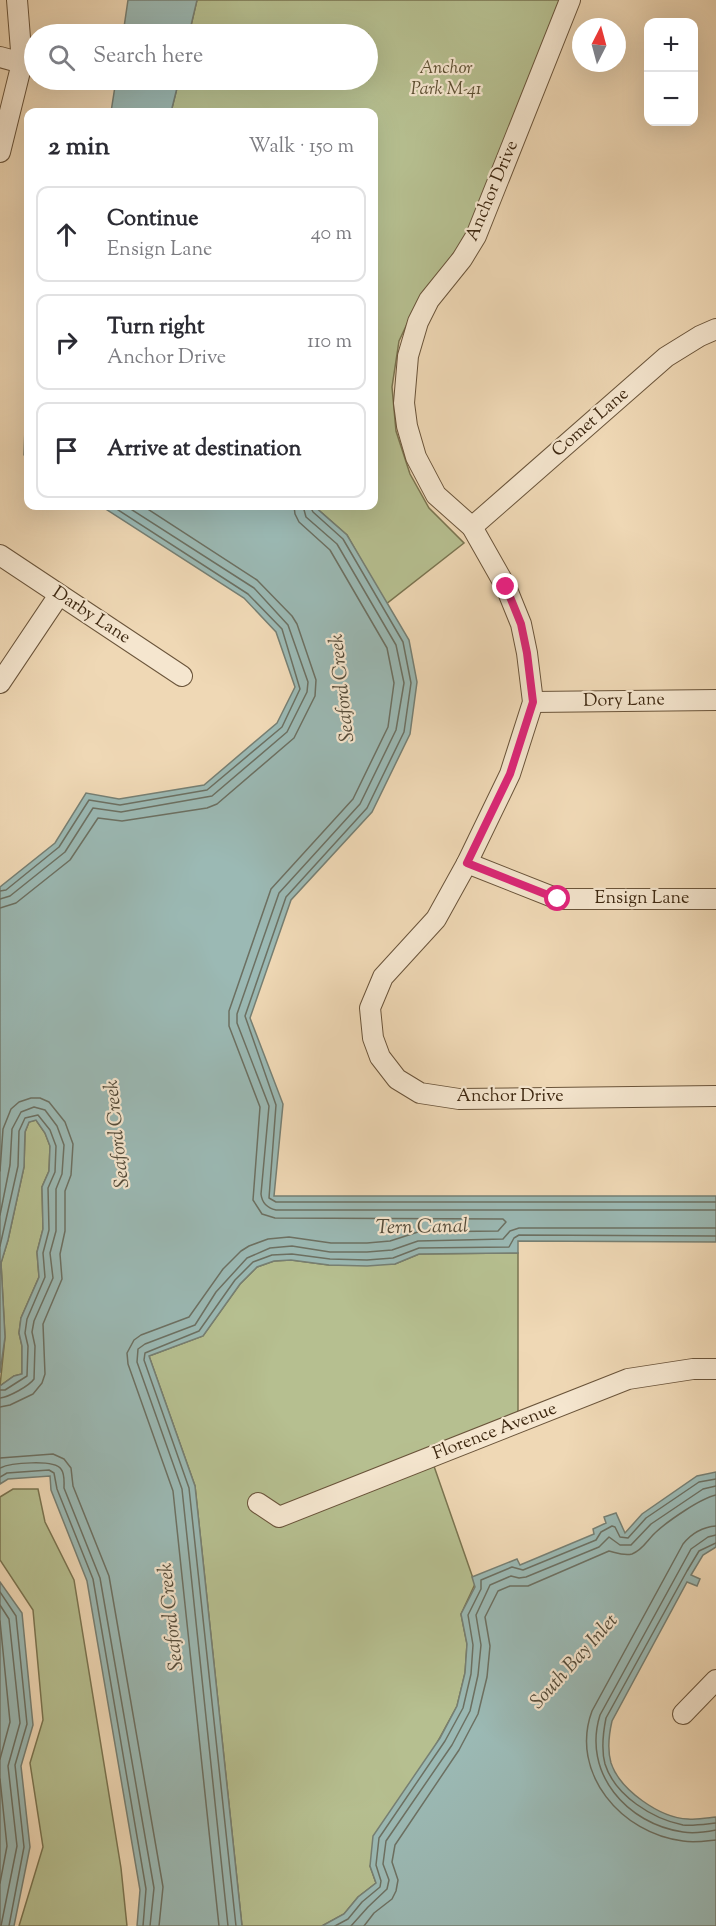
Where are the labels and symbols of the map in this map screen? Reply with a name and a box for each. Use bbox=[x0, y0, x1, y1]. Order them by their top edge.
north arrow bbox=[572, 18, 626, 72]
park label: Anchor Park M-41 bbox=[411, 56, 482, 103]
street label: Anchor Drive bbox=[460, 137, 526, 245]
street label: Comet Lane bbox=[547, 382, 635, 464]
route end bbox=[492, 573, 518, 599]
street label: Darby Lane bbox=[47, 581, 135, 651]
water label: Seaford Creek bbox=[323, 632, 363, 744]
street label: Dory Lane bbox=[583, 687, 665, 715]
route start bbox=[544, 885, 570, 911]
street label: Ensign Lane bbox=[595, 886, 689, 912]
water label: Seaford Creek bbox=[98, 1078, 138, 1190]
street label: Anchor Drive bbox=[456, 1084, 564, 1110]
water label: Tern Canal bbox=[376, 1213, 468, 1243]
street label: Florence Avenue bbox=[429, 1396, 561, 1468]
water label: Seaford Creek bbox=[152, 1561, 192, 1673]
water label: South Bay Inlet bbox=[524, 1608, 626, 1716]

